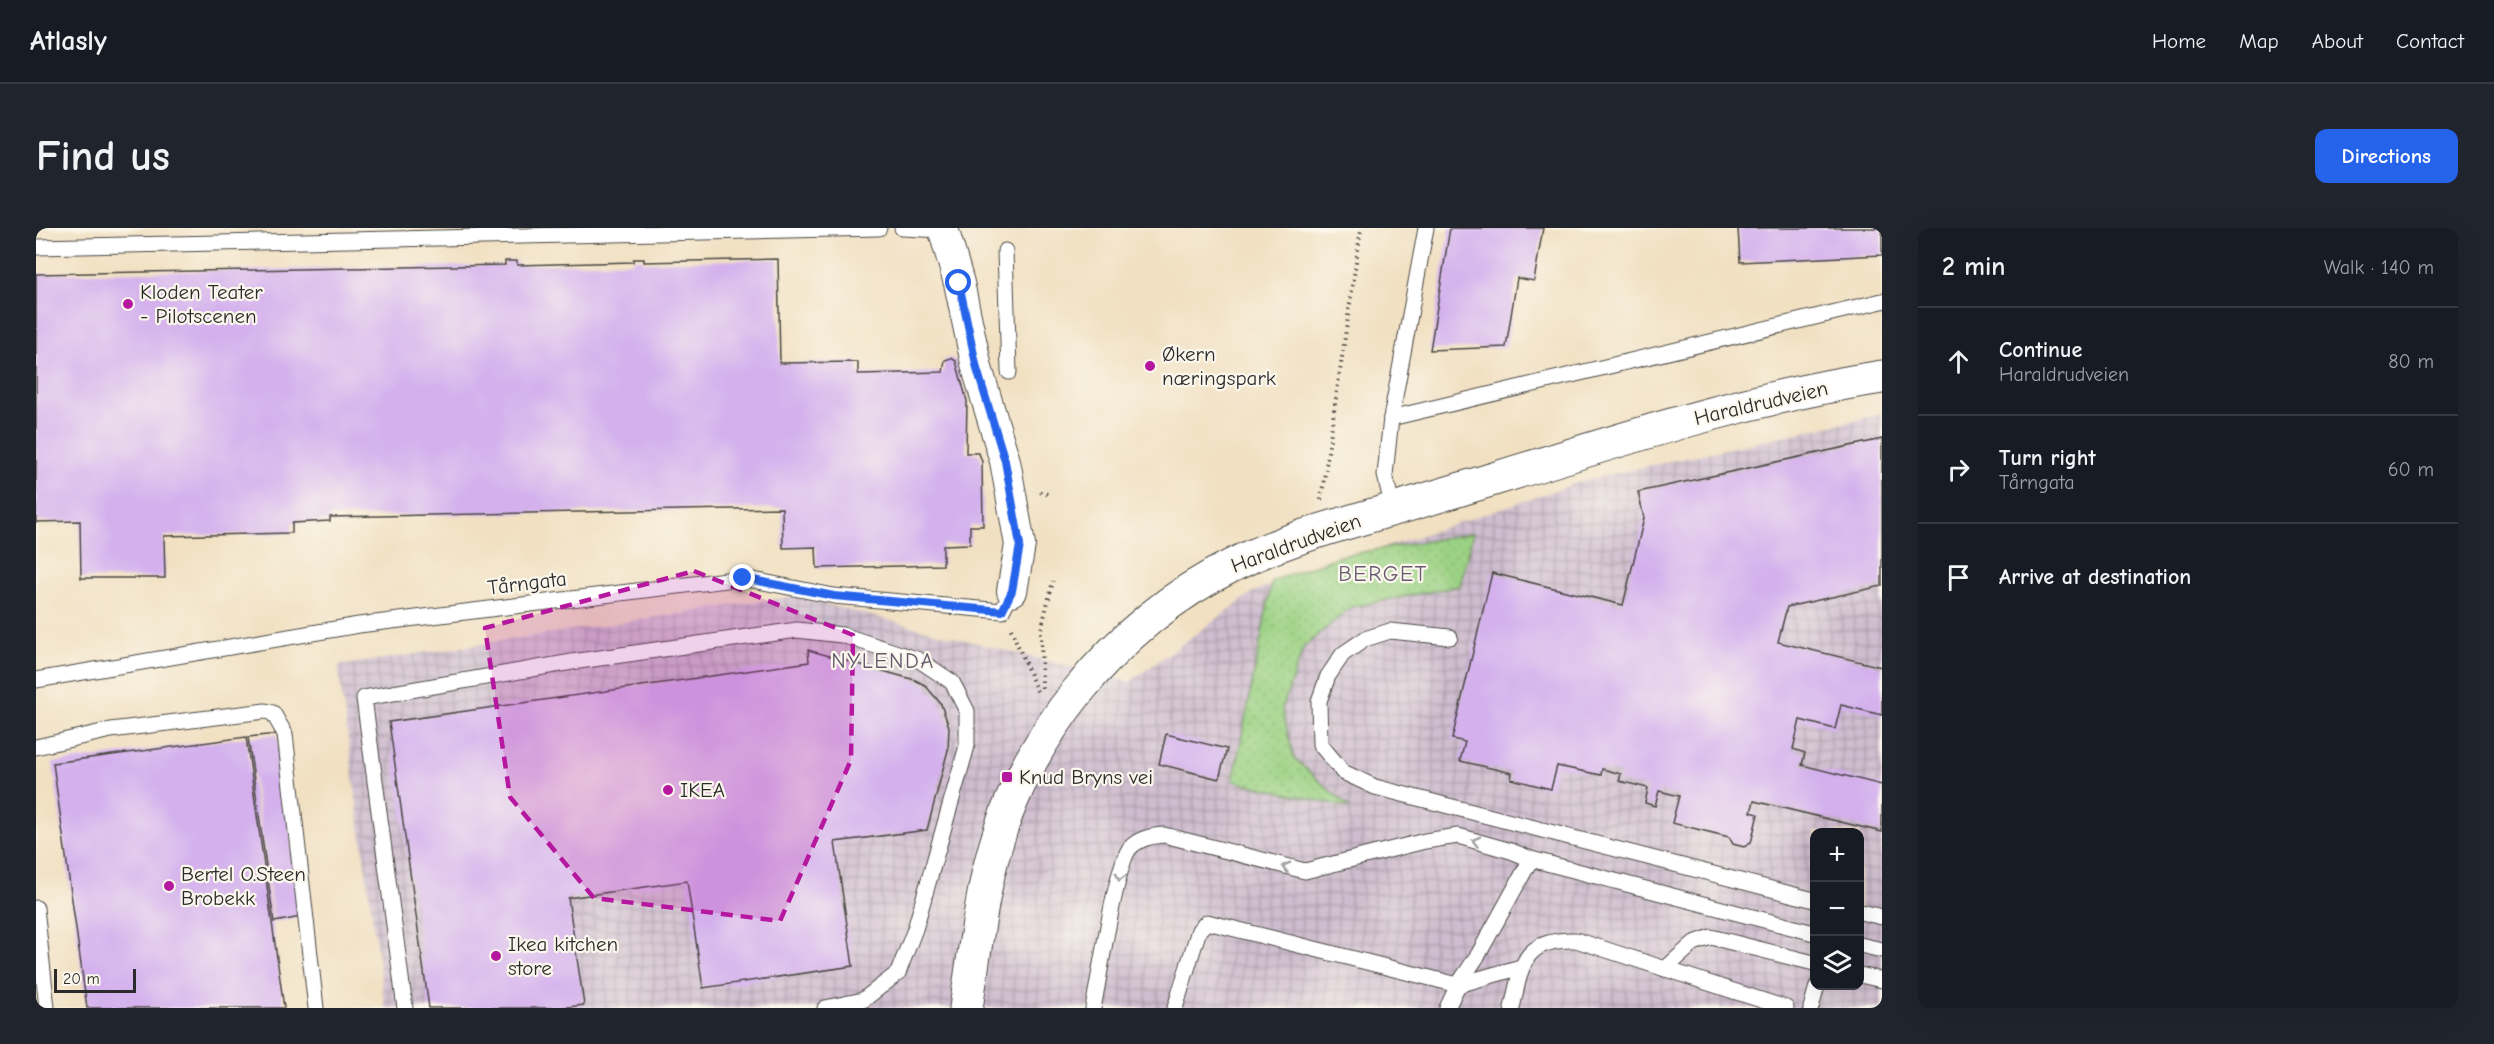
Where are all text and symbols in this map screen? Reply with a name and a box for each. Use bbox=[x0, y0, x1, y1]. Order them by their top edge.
text: Atlasly bbox=[30, 25, 107, 57]
text: Home bbox=[2152, 29, 2206, 53]
text: Map bbox=[2239, 29, 2279, 53]
text: About bbox=[2312, 29, 2363, 53]
text: Contact bbox=[2396, 29, 2464, 53]
button: Directions bbox=[2315, 129, 2458, 183]
text: Find us bbox=[36, 132, 170, 181]
text: 2 min bbox=[1942, 252, 2005, 282]
text: Walk · 140 m bbox=[2324, 256, 2434, 279]
route start bbox=[945, 269, 971, 295]
place label: Kloden Teater - Pilotscenen bbox=[140, 280, 263, 328]
marker: Kloden Teater - Pilotscenen bbox=[121, 297, 135, 311]
text: Continue bbox=[1999, 337, 2082, 363]
place label: Økern næringspark bbox=[1162, 342, 1276, 390]
icon: ahead bbox=[1942, 345, 1975, 378]
text: 80 m bbox=[2388, 350, 2434, 373]
marker: Økern næringspark bbox=[1143, 359, 1157, 373]
text: Haraldrudveien bbox=[1999, 363, 2129, 386]
street label: Haraldrudveien bbox=[1692, 376, 1830, 430]
text: Turn right bbox=[1999, 445, 2096, 471]
icon: right bbox=[1942, 453, 1975, 486]
text: 60 m bbox=[2388, 458, 2434, 481]
text: Tårngata bbox=[1999, 471, 2075, 494]
street label: Haraldrudveien bbox=[1228, 508, 1364, 578]
district label: BERGET bbox=[1338, 561, 1428, 587]
icon: arrive bbox=[1942, 561, 1975, 594]
route end bbox=[729, 564, 755, 590]
text: Arrive at destination bbox=[1999, 564, 2191, 590]
street label: Tårngata bbox=[486, 566, 568, 600]
district label: NYLENDA bbox=[831, 648, 935, 674]
place label: Knud Bryns vei bbox=[1019, 765, 1153, 789]
marker: Knud Bryns vei bbox=[1000, 770, 1014, 784]
place label: IKEA bbox=[680, 778, 725, 802]
marker: IKEA bbox=[661, 783, 675, 797]
map controls bbox=[1810, 828, 1864, 990]
button: + bbox=[1810, 828, 1864, 882]
one-way arrow bbox=[1471, 836, 1482, 848]
one-way arrow bbox=[1281, 861, 1291, 874]
place label: Bertel O.Steen Brobekk bbox=[181, 862, 306, 910]
one-way arrow bbox=[1115, 871, 1127, 882]
marker: Bertel O.Steen Brobekk bbox=[162, 879, 176, 893]
button: − bbox=[1810, 882, 1864, 936]
place label: Ikea kitchen store bbox=[508, 932, 618, 980]
button: layers bbox=[1810, 936, 1864, 990]
marker: Ikea kitchen store bbox=[489, 949, 503, 963]
scale bar bbox=[54, 966, 136, 994]
text: 20 m bbox=[63, 970, 100, 988]

